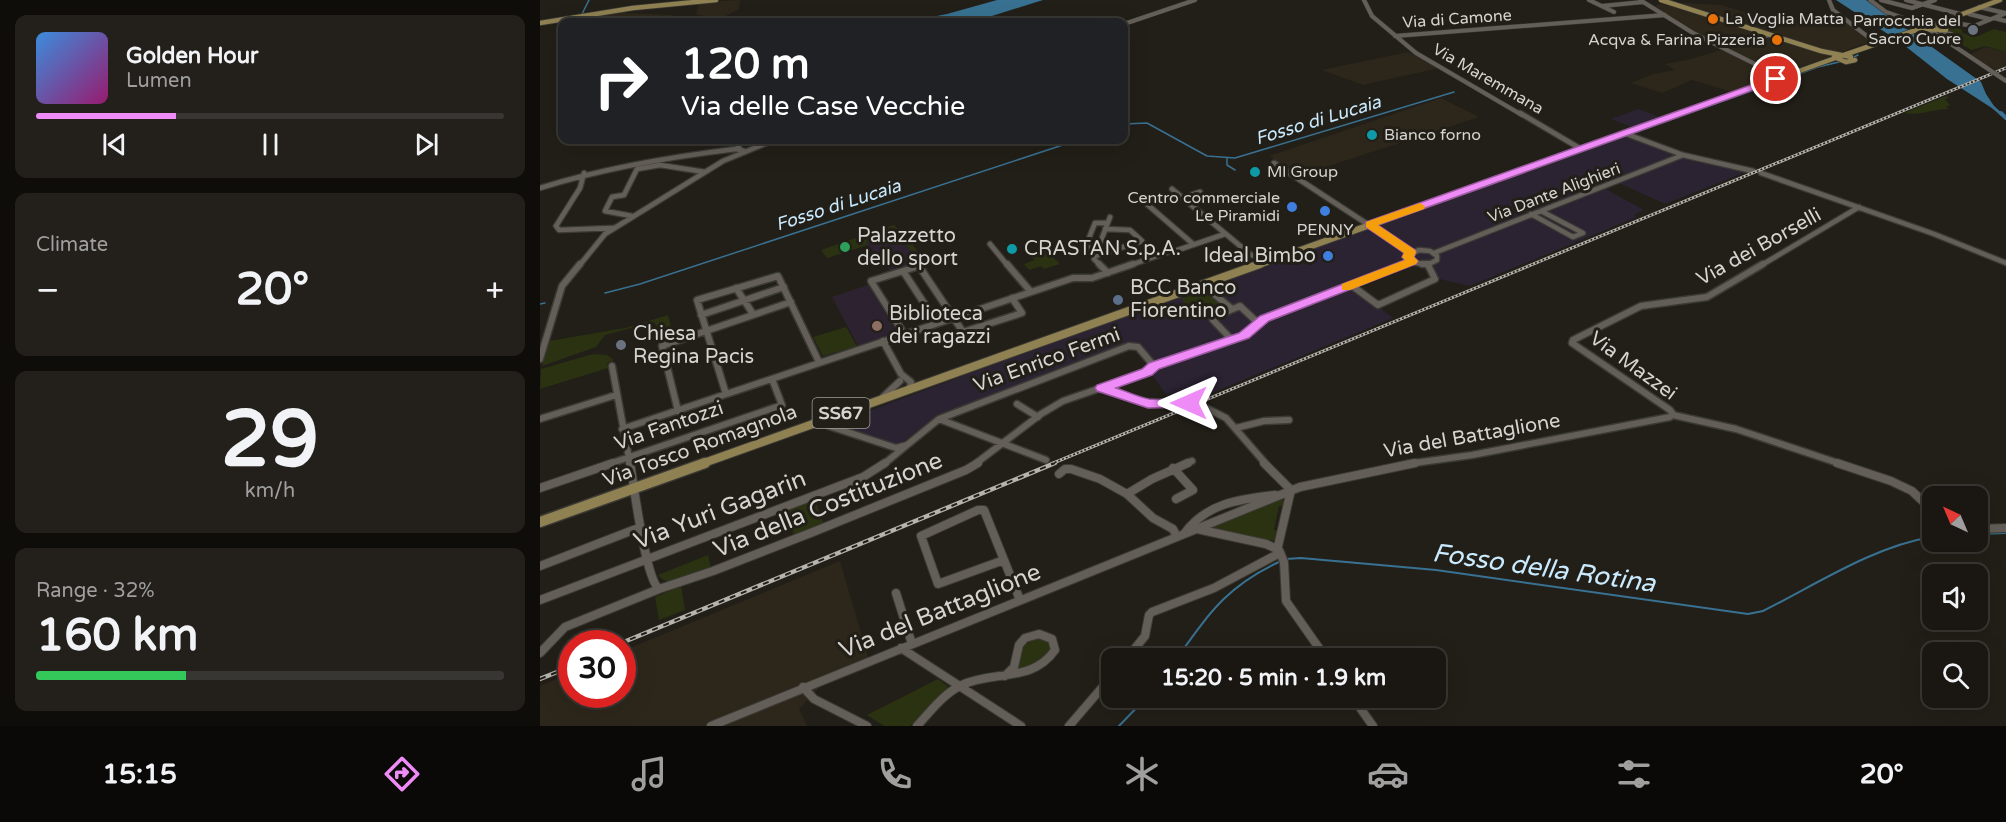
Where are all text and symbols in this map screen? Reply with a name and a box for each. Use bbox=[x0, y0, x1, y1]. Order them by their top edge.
street label: Via di Camone bbox=[1402, 5, 1512, 33]
place label: La Voglia Matta bbox=[1725, 9, 1844, 29]
place label: Parrocchia del Sacro Cuore bbox=[1853, 11, 1961, 49]
marker: La Voglia Matta bbox=[1706, 12, 1720, 26]
marker: Parrocchia del Sacro Cuore bbox=[1966, 23, 1980, 37]
place label: Acqva & Farina Pizzeria bbox=[1588, 30, 1765, 50]
marker: Acqva & Farina Pizzeria bbox=[1770, 33, 1784, 47]
text: 120 m bbox=[681, 39, 810, 90]
street label: Via Maremmana bbox=[1429, 39, 1547, 119]
icon: right bbox=[582, 42, 660, 120]
text: Golden Hour bbox=[126, 43, 258, 69]
pin bbox=[1750, 53, 1801, 104]
icon: arrive bbox=[1759, 62, 1792, 95]
text: Lumen bbox=[126, 69, 192, 93]
text: Via delle Case Vecchie bbox=[681, 90, 965, 123]
water label: Fosso di Lucaia bbox=[1253, 90, 1384, 150]
place label: Bianco forno bbox=[1384, 125, 1481, 145]
icon: previous bbox=[98, 128, 131, 161]
icon: pause bbox=[254, 128, 287, 161]
icon: next bbox=[410, 128, 443, 161]
marker: Bianco forno bbox=[1365, 128, 1379, 142]
street label: Via Dante Alighieri bbox=[1485, 158, 1623, 228]
place label: Ml Group bbox=[1267, 162, 1338, 182]
marker: Ml Group bbox=[1248, 165, 1262, 179]
water label: Fosso di Lucaia bbox=[773, 174, 904, 236]
place label: Centro commerciale Le Piramidi bbox=[1128, 188, 1280, 226]
marker: Centro commerciale Le Piramidi bbox=[1285, 200, 1299, 214]
street label: Via dei Borselli bbox=[1693, 203, 1825, 291]
marker: PENNY bbox=[1318, 204, 1332, 218]
place label: PENNY bbox=[1297, 220, 1353, 240]
place label: Palazzetto dello sport bbox=[857, 224, 958, 271]
text: Climate bbox=[36, 233, 108, 257]
place label: CRASTAN S.p.A. bbox=[1024, 237, 1181, 261]
marker: Palazzetto dello sport bbox=[838, 240, 852, 254]
marker: CRASTAN S.p.A. bbox=[1005, 242, 1019, 256]
place label: Ideal Bimbo bbox=[1203, 244, 1316, 268]
marker: Ideal Bimbo bbox=[1321, 249, 1335, 263]
text: 20° bbox=[236, 263, 309, 317]
text: − bbox=[36, 271, 60, 310]
text: + bbox=[485, 271, 504, 310]
place label: BCC Banco Fiorentino bbox=[1130, 276, 1236, 323]
marker: BCC Banco Fiorentino bbox=[1111, 293, 1125, 307]
place label: Biblioteca dei ragazzi bbox=[889, 302, 991, 349]
marker: Biblioteca dei ragazzi bbox=[870, 319, 884, 333]
place label: Chiesa Regina Pacis bbox=[633, 322, 754, 369]
street label: Via Enrico Fermi bbox=[970, 322, 1124, 398]
street label: Via Mazzei bbox=[1585, 326, 1681, 406]
marker: Chiesa Regina Pacis bbox=[614, 338, 628, 352]
position arrow bbox=[1157, 371, 1221, 435]
text: 29 bbox=[221, 393, 319, 487]
street label: Via Fantozzi bbox=[611, 396, 727, 456]
road number: SS67 bbox=[812, 398, 870, 428]
street label: Via Tosco Romagnola bbox=[600, 400, 800, 492]
street label: Via del Battaglione bbox=[1382, 409, 1562, 463]
street label: Via della Costituzione bbox=[709, 446, 947, 564]
street label: Via Yuri Gagarin bbox=[630, 464, 810, 556]
text: km/h bbox=[245, 479, 295, 503]
north arrow bbox=[1922, 486, 1988, 552]
map controls bbox=[1922, 486, 1988, 708]
water label: Fosso della Rotina bbox=[1431, 537, 1659, 599]
street label: Via del Battaglione bbox=[835, 557, 1045, 665]
button: sound bbox=[1922, 564, 1988, 630]
text: Range · 32% bbox=[36, 579, 155, 603]
text: 160 km bbox=[36, 609, 198, 663]
speed limit sign: 30 bbox=[558, 630, 636, 708]
button: search bbox=[1922, 642, 1988, 708]
text: 15:20 · 5 min · 1.9 km bbox=[1161, 665, 1386, 691]
icon: directions bbox=[381, 753, 423, 795]
icon: music bbox=[628, 753, 670, 795]
icon: phone bbox=[874, 753, 916, 795]
icon: climate bbox=[1121, 753, 1163, 795]
icon: car bbox=[1367, 753, 1409, 795]
icon: filters bbox=[1613, 753, 1655, 795]
text: 15:15 bbox=[102, 758, 177, 791]
text: 20° bbox=[1860, 758, 1904, 791]

